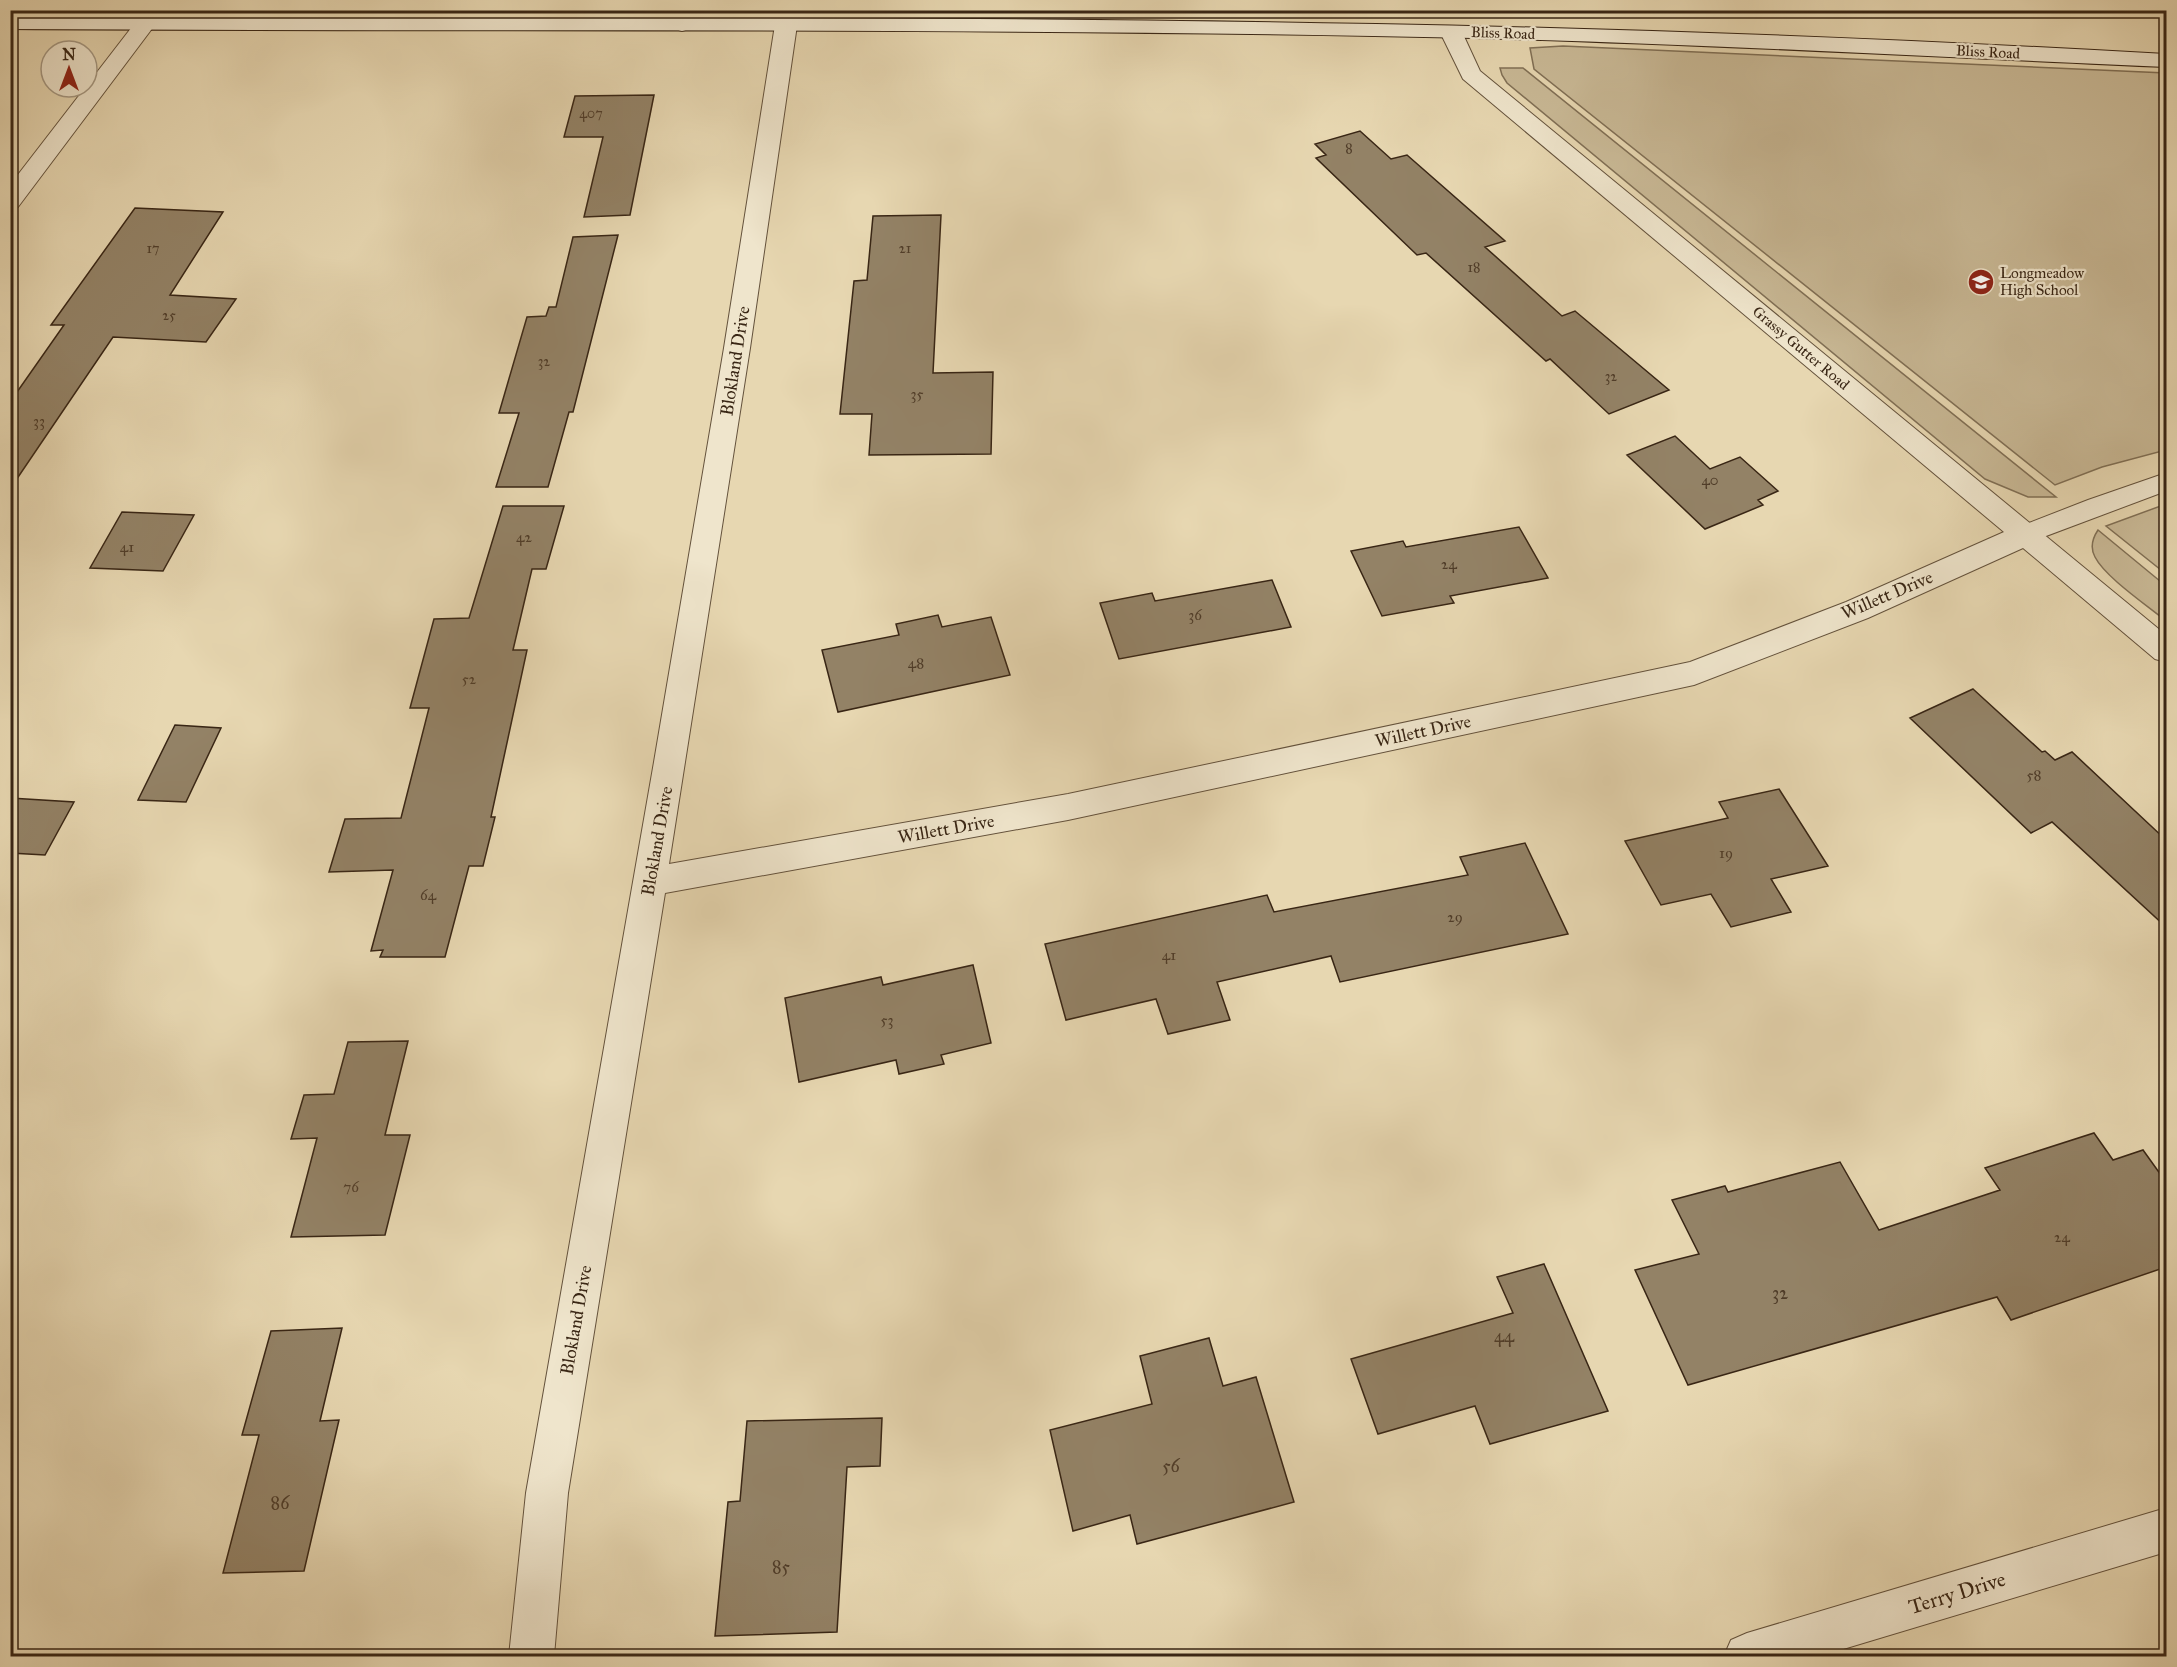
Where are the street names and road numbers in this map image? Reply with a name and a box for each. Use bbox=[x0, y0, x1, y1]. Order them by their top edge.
street label: Bliss Road bbox=[1471, 23, 1536, 43]
street label: Bliss Road bbox=[1955, 41, 2021, 63]
street label: Grassy Gutter Road bbox=[1749, 302, 1853, 394]
street label: Blokland Drive bbox=[715, 305, 755, 417]
street label: Willett Drive bbox=[1838, 566, 1936, 624]
street label: Willett Drive bbox=[1373, 710, 1473, 752]
street label: Blokland Drive bbox=[637, 784, 677, 898]
street label: Willett Drive bbox=[896, 810, 996, 848]
street label: Blokland Drive bbox=[556, 1263, 596, 1377]
street label: Terry Drive bbox=[1905, 1566, 2009, 1620]

